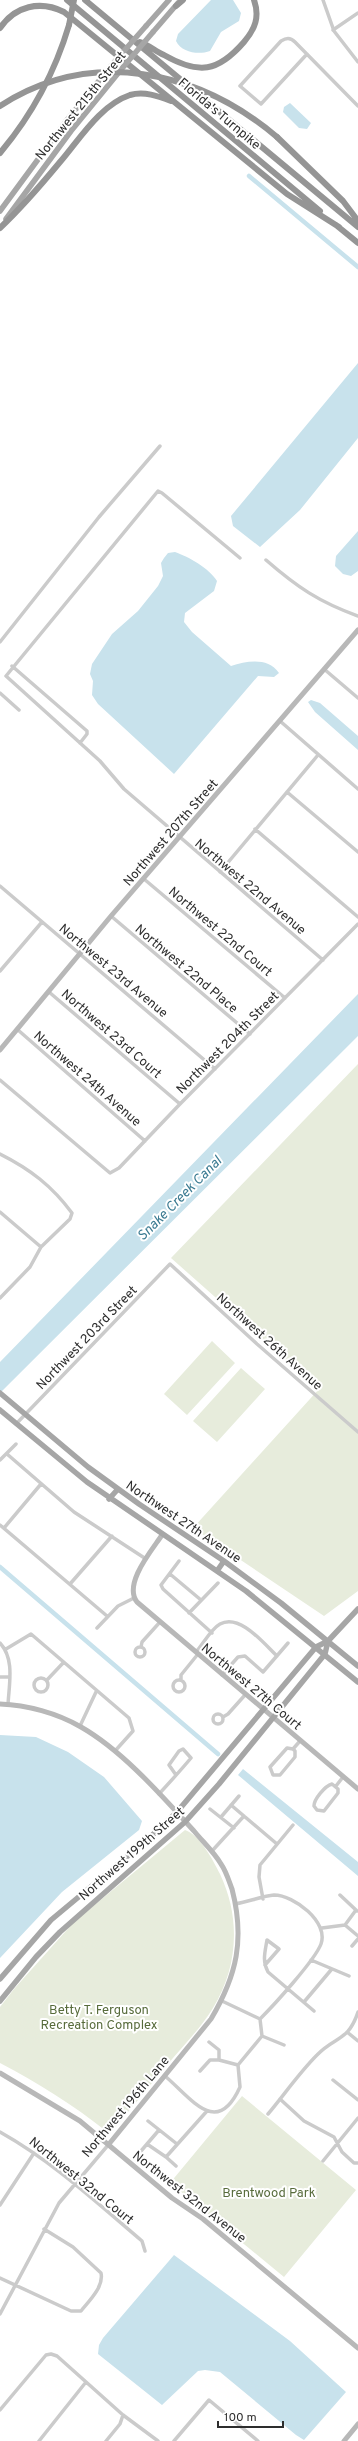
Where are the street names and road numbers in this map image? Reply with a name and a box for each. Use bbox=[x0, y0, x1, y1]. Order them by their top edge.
street label: Northwest 215th Street bbox=[33, 49, 130, 164]
street label: Florida's Turnpike bbox=[174, 75, 263, 154]
street label: Northwest 207th Street bbox=[121, 776, 222, 890]
street label: Northwest 22nd Avenue bbox=[191, 836, 309, 939]
street label: Northwest 22nd Court bbox=[165, 884, 275, 981]
street label: Northwest 23rd Avenue bbox=[55, 921, 170, 1022]
street label: Northwest 22nd Place bbox=[131, 922, 240, 1017]
street label: Northwest 23rd Court bbox=[57, 987, 164, 1082]
street label: Northwest 204th Street bbox=[174, 989, 283, 1098]
street label: Northwest 24th Avenue bbox=[30, 1028, 144, 1131]
street label: Northwest 203rd Street bbox=[34, 1283, 141, 1394]
street label: Northwest 26th Avenue bbox=[212, 1291, 325, 1394]
street label: Northwest 27th Avenue bbox=[122, 1478, 244, 1567]
street label: Northwest 27th Court bbox=[197, 1641, 304, 1734]
street label: Northwest 199th Street bbox=[76, 1804, 188, 1905]
street label: Northwest 196th Lane bbox=[79, 2053, 174, 2161]
street label: Northwest 32nd Court bbox=[25, 2134, 136, 2229]
street label: Northwest 32nd Avenue bbox=[129, 2148, 249, 2247]

